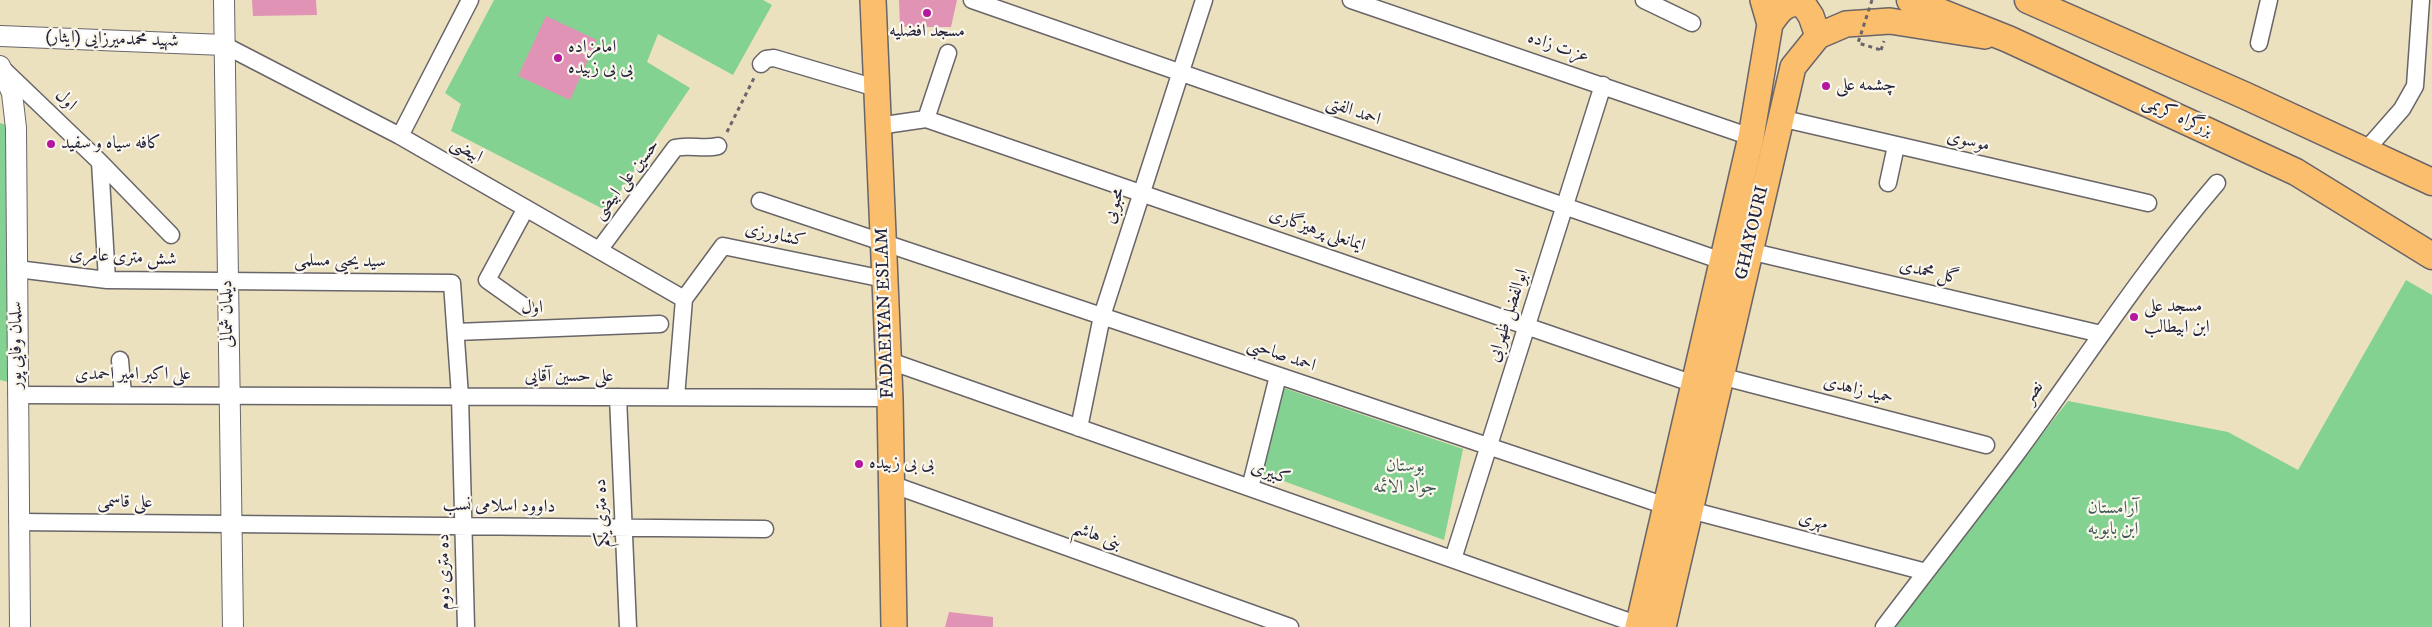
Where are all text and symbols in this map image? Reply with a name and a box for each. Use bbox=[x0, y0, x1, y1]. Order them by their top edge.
marker: مسجد افضلیه bbox=[921, 7, 933, 19]
place label: مسجد افضلیه bbox=[889, 21, 965, 43]
street label: شهید محمدمیرزایی (ایثار) bbox=[45, 27, 179, 53]
street label: عزت زاده bbox=[1524, 27, 1592, 69]
place label: امامزاده بی بی زبیده bbox=[568, 37, 633, 80]
marker: امامزاده بی بی زبیده bbox=[552, 52, 564, 64]
place label: چشمه علی bbox=[1836, 75, 1896, 97]
marker: چشمه علی bbox=[1820, 80, 1832, 92]
street label: اول bbox=[50, 86, 80, 116]
street label: بزرگراه کریمی bbox=[2138, 91, 2216, 143]
street label: احمد الفتی bbox=[1323, 93, 1383, 131]
street label: موسوی bbox=[1944, 127, 1992, 157]
place label: کافه سیاه و سفید bbox=[61, 133, 161, 155]
street label: ابیضی bbox=[446, 133, 486, 169]
street label: حسین علی ابیضی bbox=[589, 135, 665, 225]
marker: کافه سیاه و سفید bbox=[45, 138, 57, 150]
street label: GHAYOURI bbox=[1732, 184, 1774, 282]
street label: محبوبی bbox=[1099, 186, 1131, 226]
street label: ایمانعلی پرهیزگاری bbox=[1266, 204, 1368, 258]
street label: کشاورزی bbox=[743, 219, 807, 253]
street label: FADAEIYAN ESLAM bbox=[872, 227, 900, 399]
street label: شش متری عامری bbox=[69, 244, 177, 272]
street label: سید یحیی مسلمی bbox=[294, 250, 386, 274]
street label: گل محمدی bbox=[1897, 256, 1961, 290]
street label: ابوالفضل ظهرابی bbox=[1484, 267, 1534, 365]
street label: دیلمان شمالی bbox=[217, 280, 239, 348]
place label: مسجد علی ابن ابیطالب bbox=[2144, 296, 2210, 338]
street label: اول bbox=[521, 298, 543, 320]
street label: سلمان وفایی پور bbox=[6, 301, 28, 389]
marker: مسجد علی ابن ابیطالب bbox=[2128, 311, 2140, 323]
street label: احمد صاحبی bbox=[1244, 334, 1318, 378]
street label: علی اکبر امیر احمدی bbox=[75, 364, 191, 386]
street label: علی حسین آقایی bbox=[525, 366, 613, 388]
street label: حمید زاهدی bbox=[1821, 372, 1895, 410]
street label: نصر bbox=[2019, 378, 2049, 408]
place label: بی بی زبیده bbox=[869, 453, 934, 475]
park label: بوستان جواد الائمه bbox=[1373, 456, 1437, 498]
street label: کبیری bbox=[1248, 457, 1292, 491]
marker: بی بی زبیده bbox=[853, 458, 865, 470]
street label: ده متری یکم bbox=[590, 478, 616, 548]
street label: علی قاسمی bbox=[97, 492, 153, 514]
street label: داوود اسلامی نسب bbox=[442, 495, 556, 519]
park label: آرامستان ابن بابویه bbox=[2087, 498, 2139, 540]
street label: مهری bbox=[1796, 508, 1830, 536]
street label: بنی هاشم bbox=[1069, 518, 1125, 556]
street label: ده متری دوم bbox=[434, 534, 456, 610]

